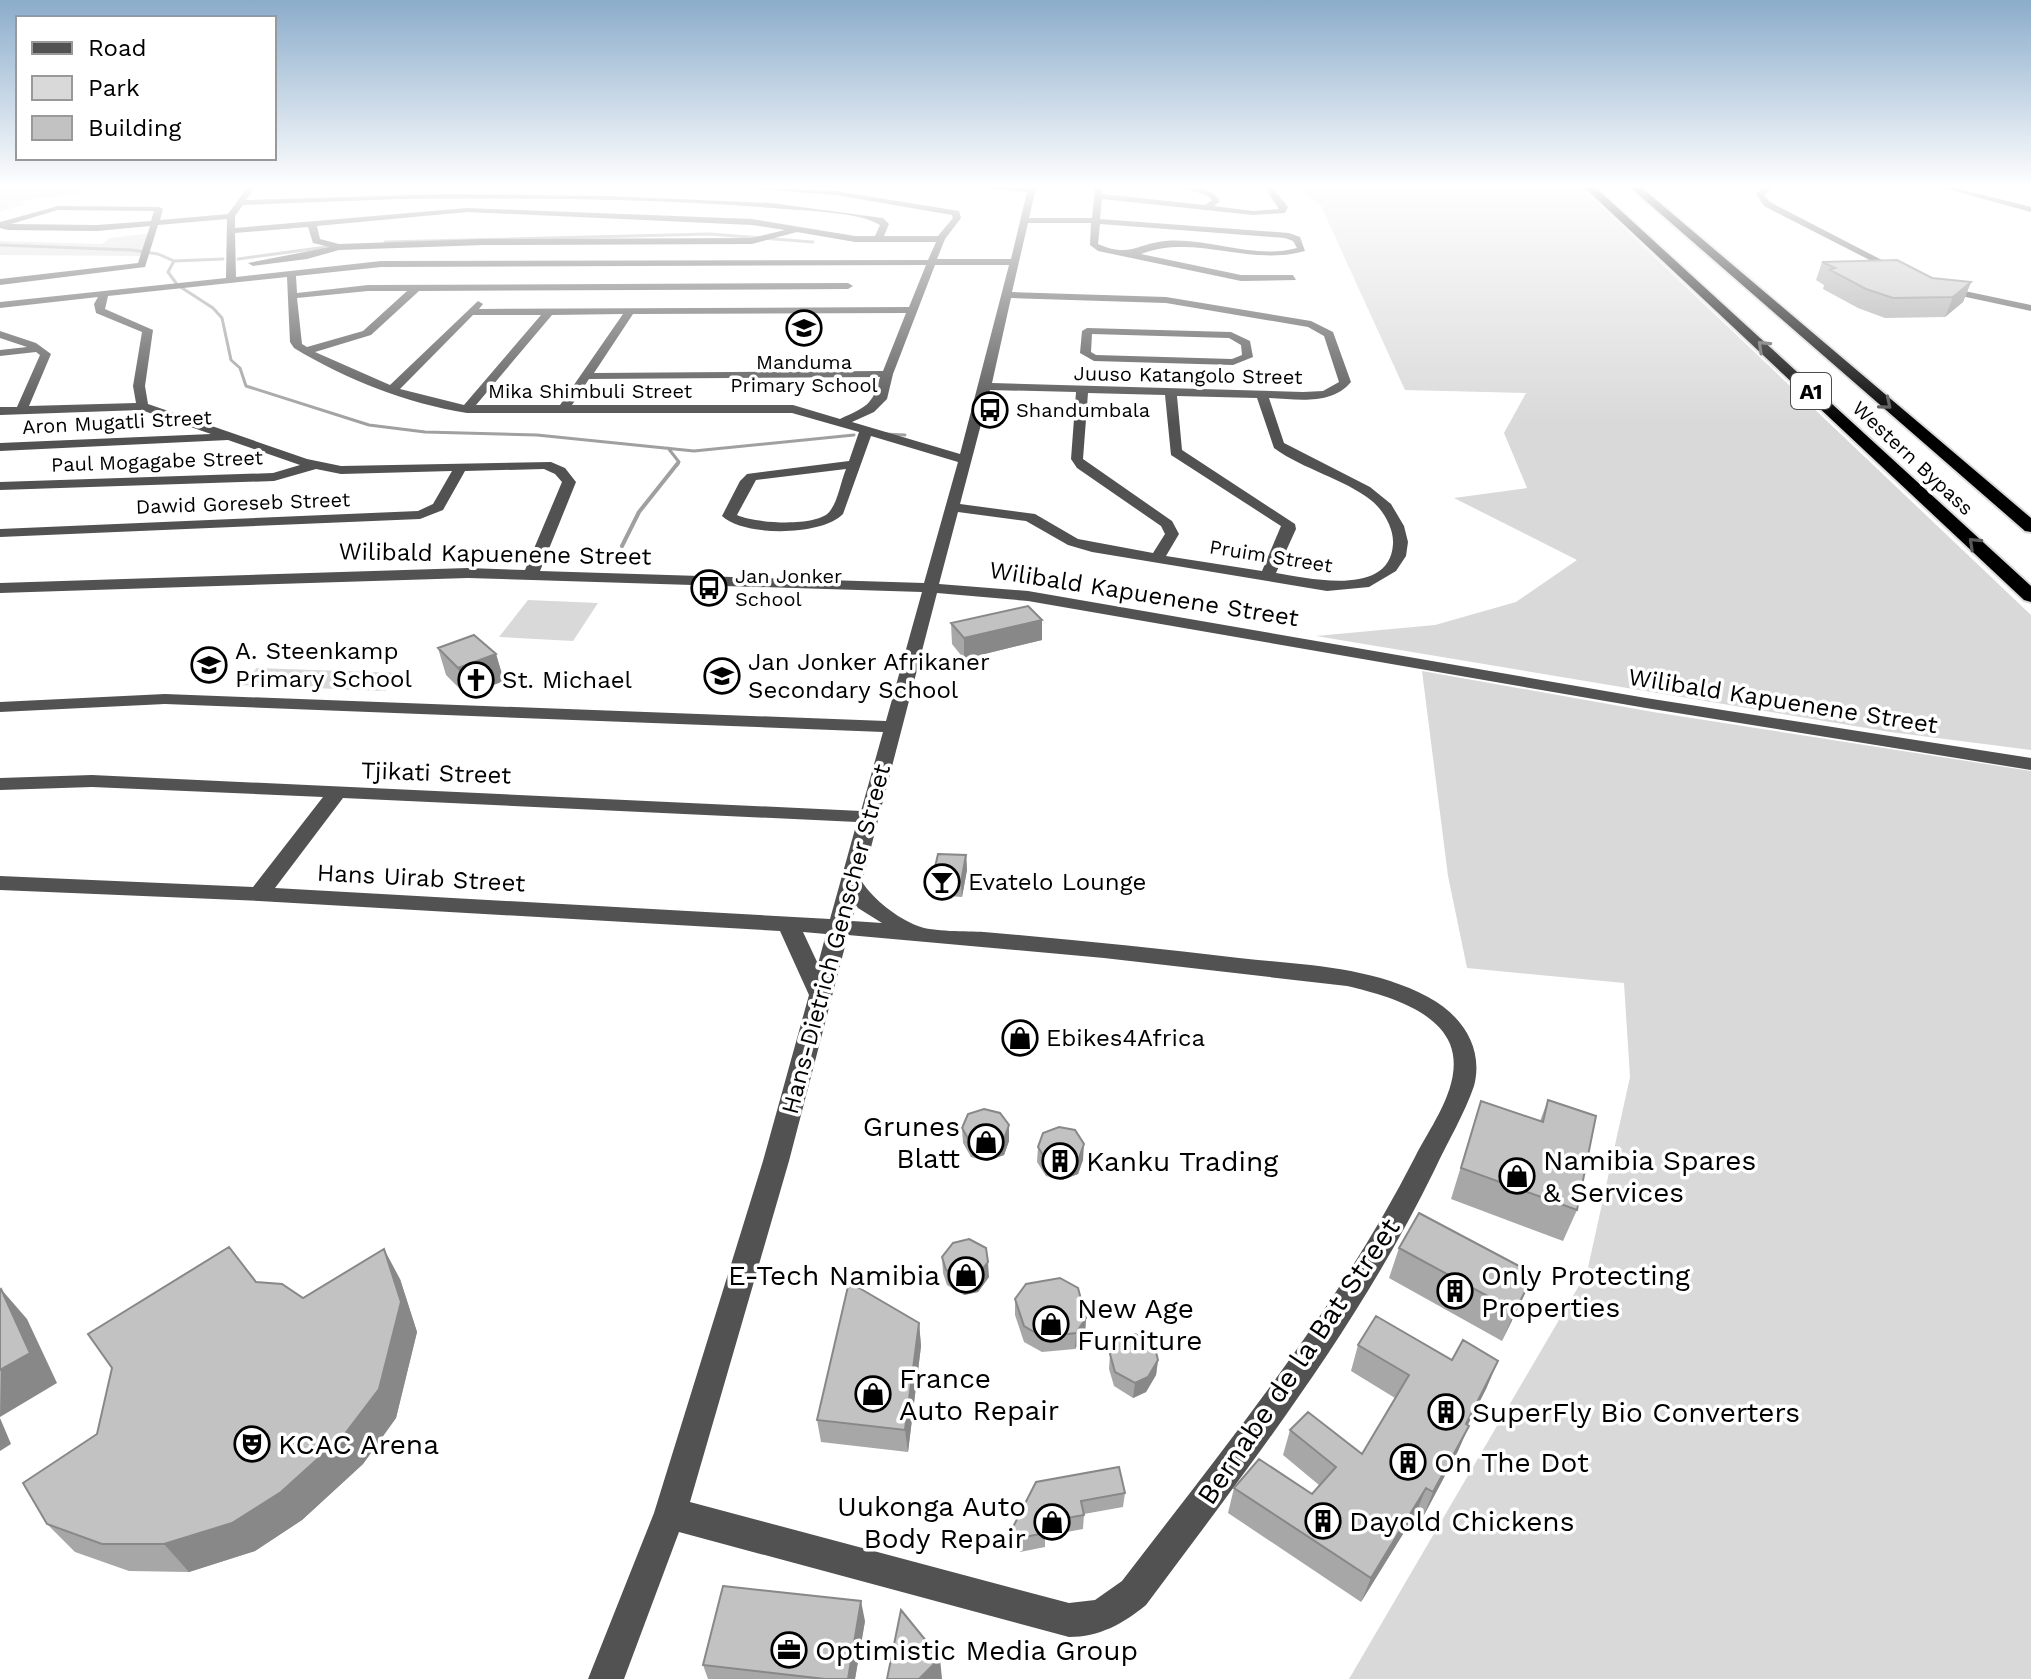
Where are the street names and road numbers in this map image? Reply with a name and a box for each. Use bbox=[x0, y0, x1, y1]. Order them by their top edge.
street label: Juuso Katangolo Street bbox=[1073, 361, 1303, 389]
road number: A1 bbox=[1791, 373, 1831, 409]
street label: Mika Shimbuli Street bbox=[488, 379, 693, 403]
street label: Western Bypass bbox=[1848, 396, 1978, 520]
street label: Aron Mugatli Street bbox=[22, 405, 213, 439]
street label: Paul Mogagabe Street bbox=[51, 445, 264, 477]
street label: Dawid Goreseb Street bbox=[135, 487, 351, 519]
street label: Pruim Street bbox=[1208, 534, 1335, 578]
street label: Wilibald Kapuenene Street bbox=[338, 537, 652, 571]
street label: Wilibald Kapuenene Street bbox=[987, 556, 1301, 632]
street label: Wilibald Kapuenene Street bbox=[1626, 663, 1940, 739]
street label: Tjikati Street bbox=[360, 756, 512, 790]
street label: Hans-Dietrich Genscher Street bbox=[776, 761, 896, 1117]
street label: Hans Uirab Street bbox=[316, 859, 526, 897]
street label: Bernabe de la Bat Street bbox=[1190, 1212, 1407, 1511]

